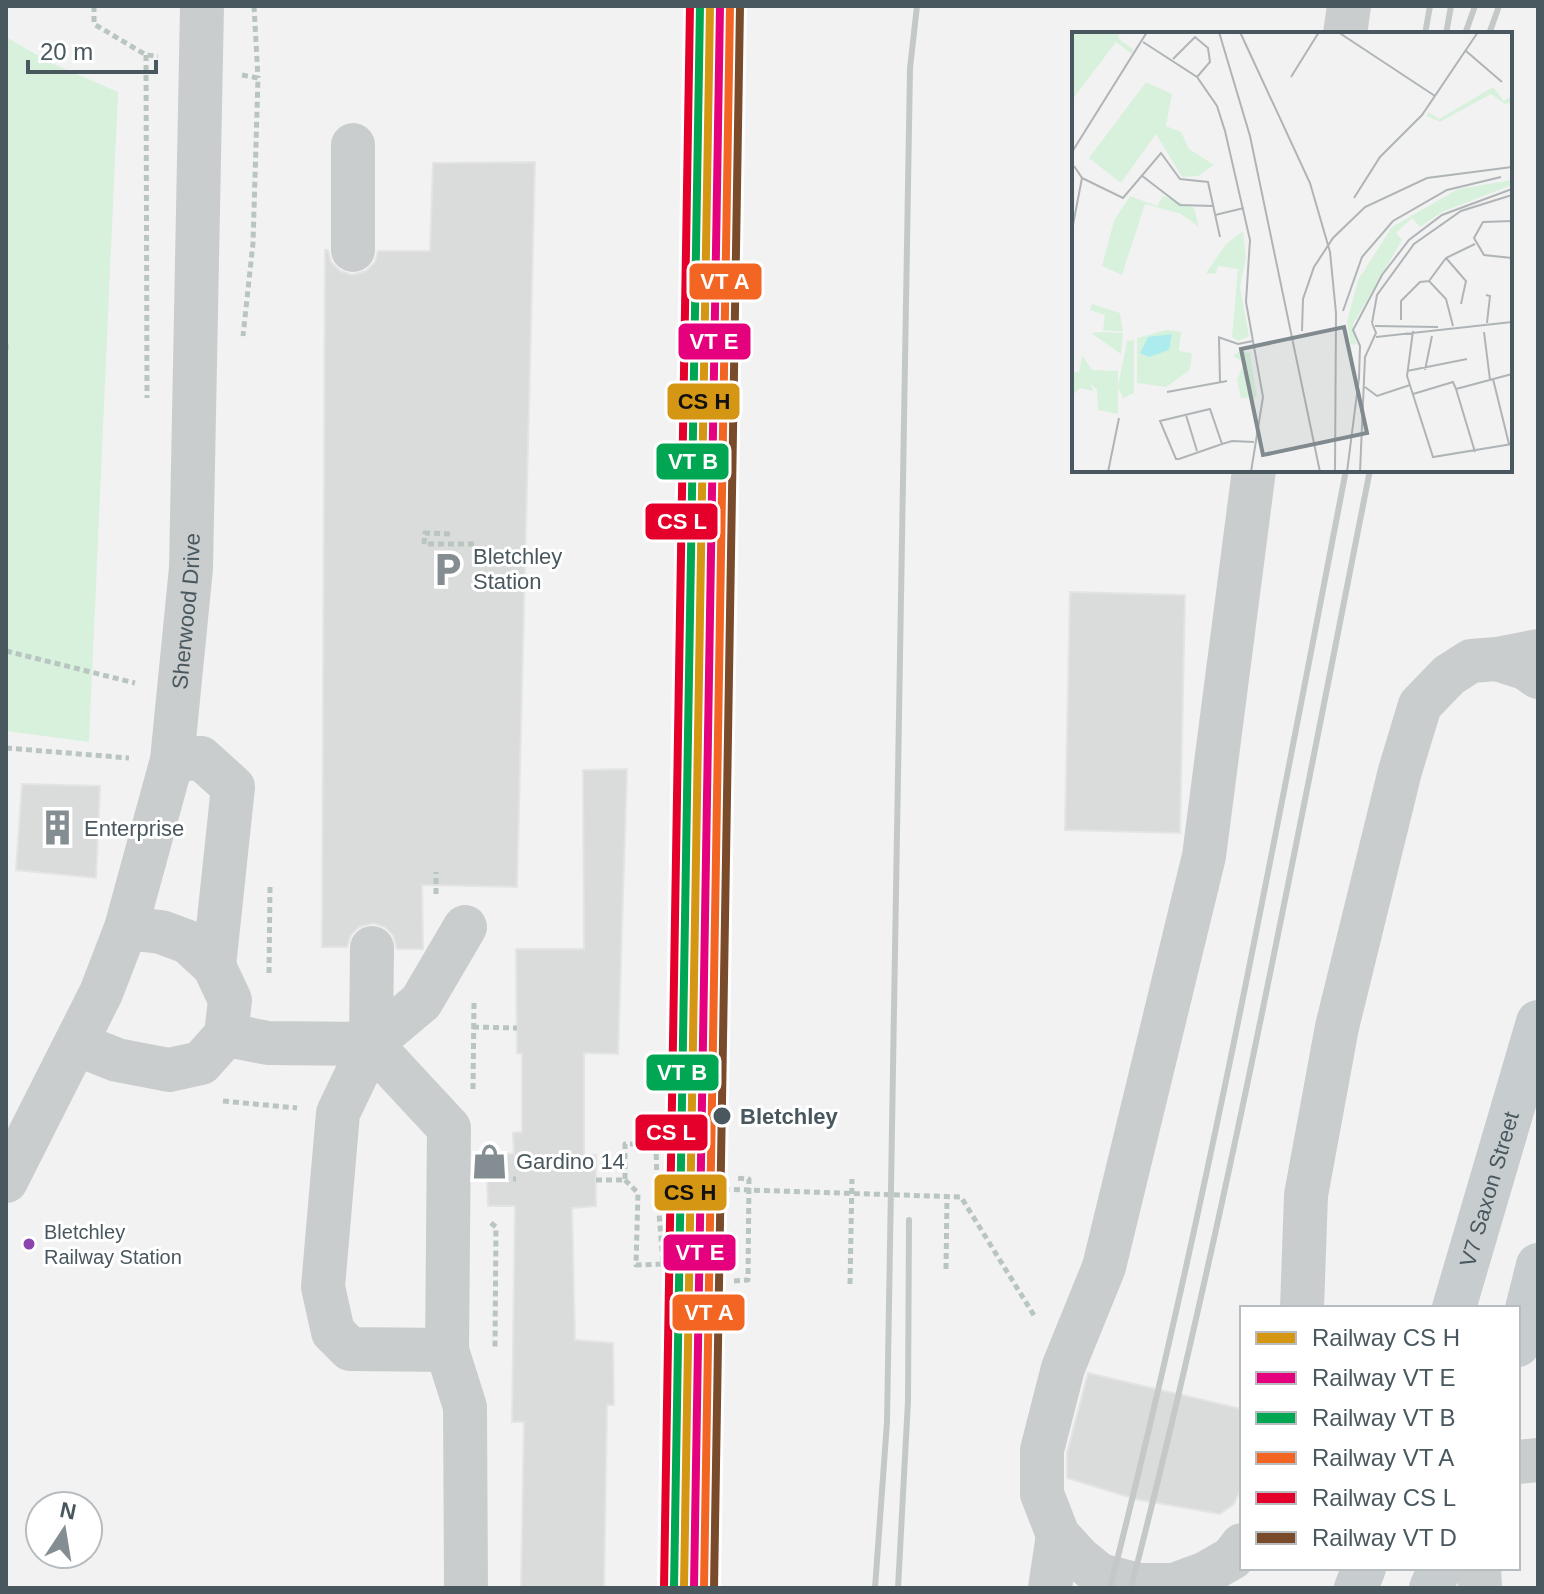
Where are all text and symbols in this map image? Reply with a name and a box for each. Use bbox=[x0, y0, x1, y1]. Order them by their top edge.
scale bar bbox=[28, 24, 156, 74]
inset map bbox=[1072, 32, 1512, 472]
text: 20 m bbox=[40, 38, 93, 65]
line badge: VT A bbox=[688, 262, 763, 301]
text: VT A bbox=[700, 269, 750, 294]
line badge: VT E bbox=[677, 322, 752, 361]
text: VT E bbox=[690, 329, 738, 354]
line badge: CS H bbox=[666, 382, 741, 421]
text: CS H bbox=[678, 389, 730, 414]
line badge: VT B bbox=[655, 442, 730, 481]
text: VT B bbox=[668, 449, 718, 474]
line badge: CS L bbox=[644, 502, 719, 541]
text: CS L bbox=[657, 509, 707, 534]
street label: Sherwood Drive bbox=[167, 533, 204, 690]
place label: Bletchley Station bbox=[473, 544, 562, 594]
parking icon: Bletchley Station bbox=[428, 550, 466, 588]
building icon: Enterprise bbox=[39, 809, 77, 847]
place label: Enterprise bbox=[84, 816, 184, 841]
line badge: VT B bbox=[645, 1053, 720, 1092]
text: VT B bbox=[657, 1060, 707, 1085]
place label: Bletchley bbox=[740, 1104, 839, 1129]
marker: Bletchley bbox=[711, 1105, 733, 1127]
street label: V7 Saxon Street bbox=[1454, 1109, 1524, 1269]
line badge: CS L bbox=[634, 1113, 709, 1152]
text: CS L bbox=[646, 1120, 696, 1145]
shop icon: Gardino 14 bbox=[471, 1142, 509, 1180]
place label: Gardino 14 bbox=[516, 1149, 625, 1174]
line badge: CS H bbox=[653, 1173, 728, 1212]
text: CS H bbox=[664, 1180, 716, 1205]
place label: Bletchley Railway Station bbox=[44, 1221, 182, 1268]
line badge: VT E bbox=[662, 1233, 737, 1272]
marker: Bletchley Railway Station bbox=[21, 1236, 37, 1252]
text: VT E bbox=[676, 1240, 724, 1265]
line badge: VT A bbox=[671, 1293, 746, 1332]
text: VT A bbox=[684, 1300, 734, 1325]
legend bbox=[1240, 1306, 1520, 1570]
text: Railway CS H bbox=[1312, 1324, 1460, 1351]
text: Railway VT E bbox=[1312, 1364, 1456, 1391]
text: Railway VT B bbox=[1312, 1404, 1456, 1431]
text: Railway VT A bbox=[1312, 1444, 1454, 1471]
text: Railway CS L bbox=[1312, 1484, 1456, 1511]
north arrow bbox=[24, 1490, 104, 1570]
text: N bbox=[58, 1497, 78, 1525]
text: Railway VT D bbox=[1312, 1524, 1457, 1551]

